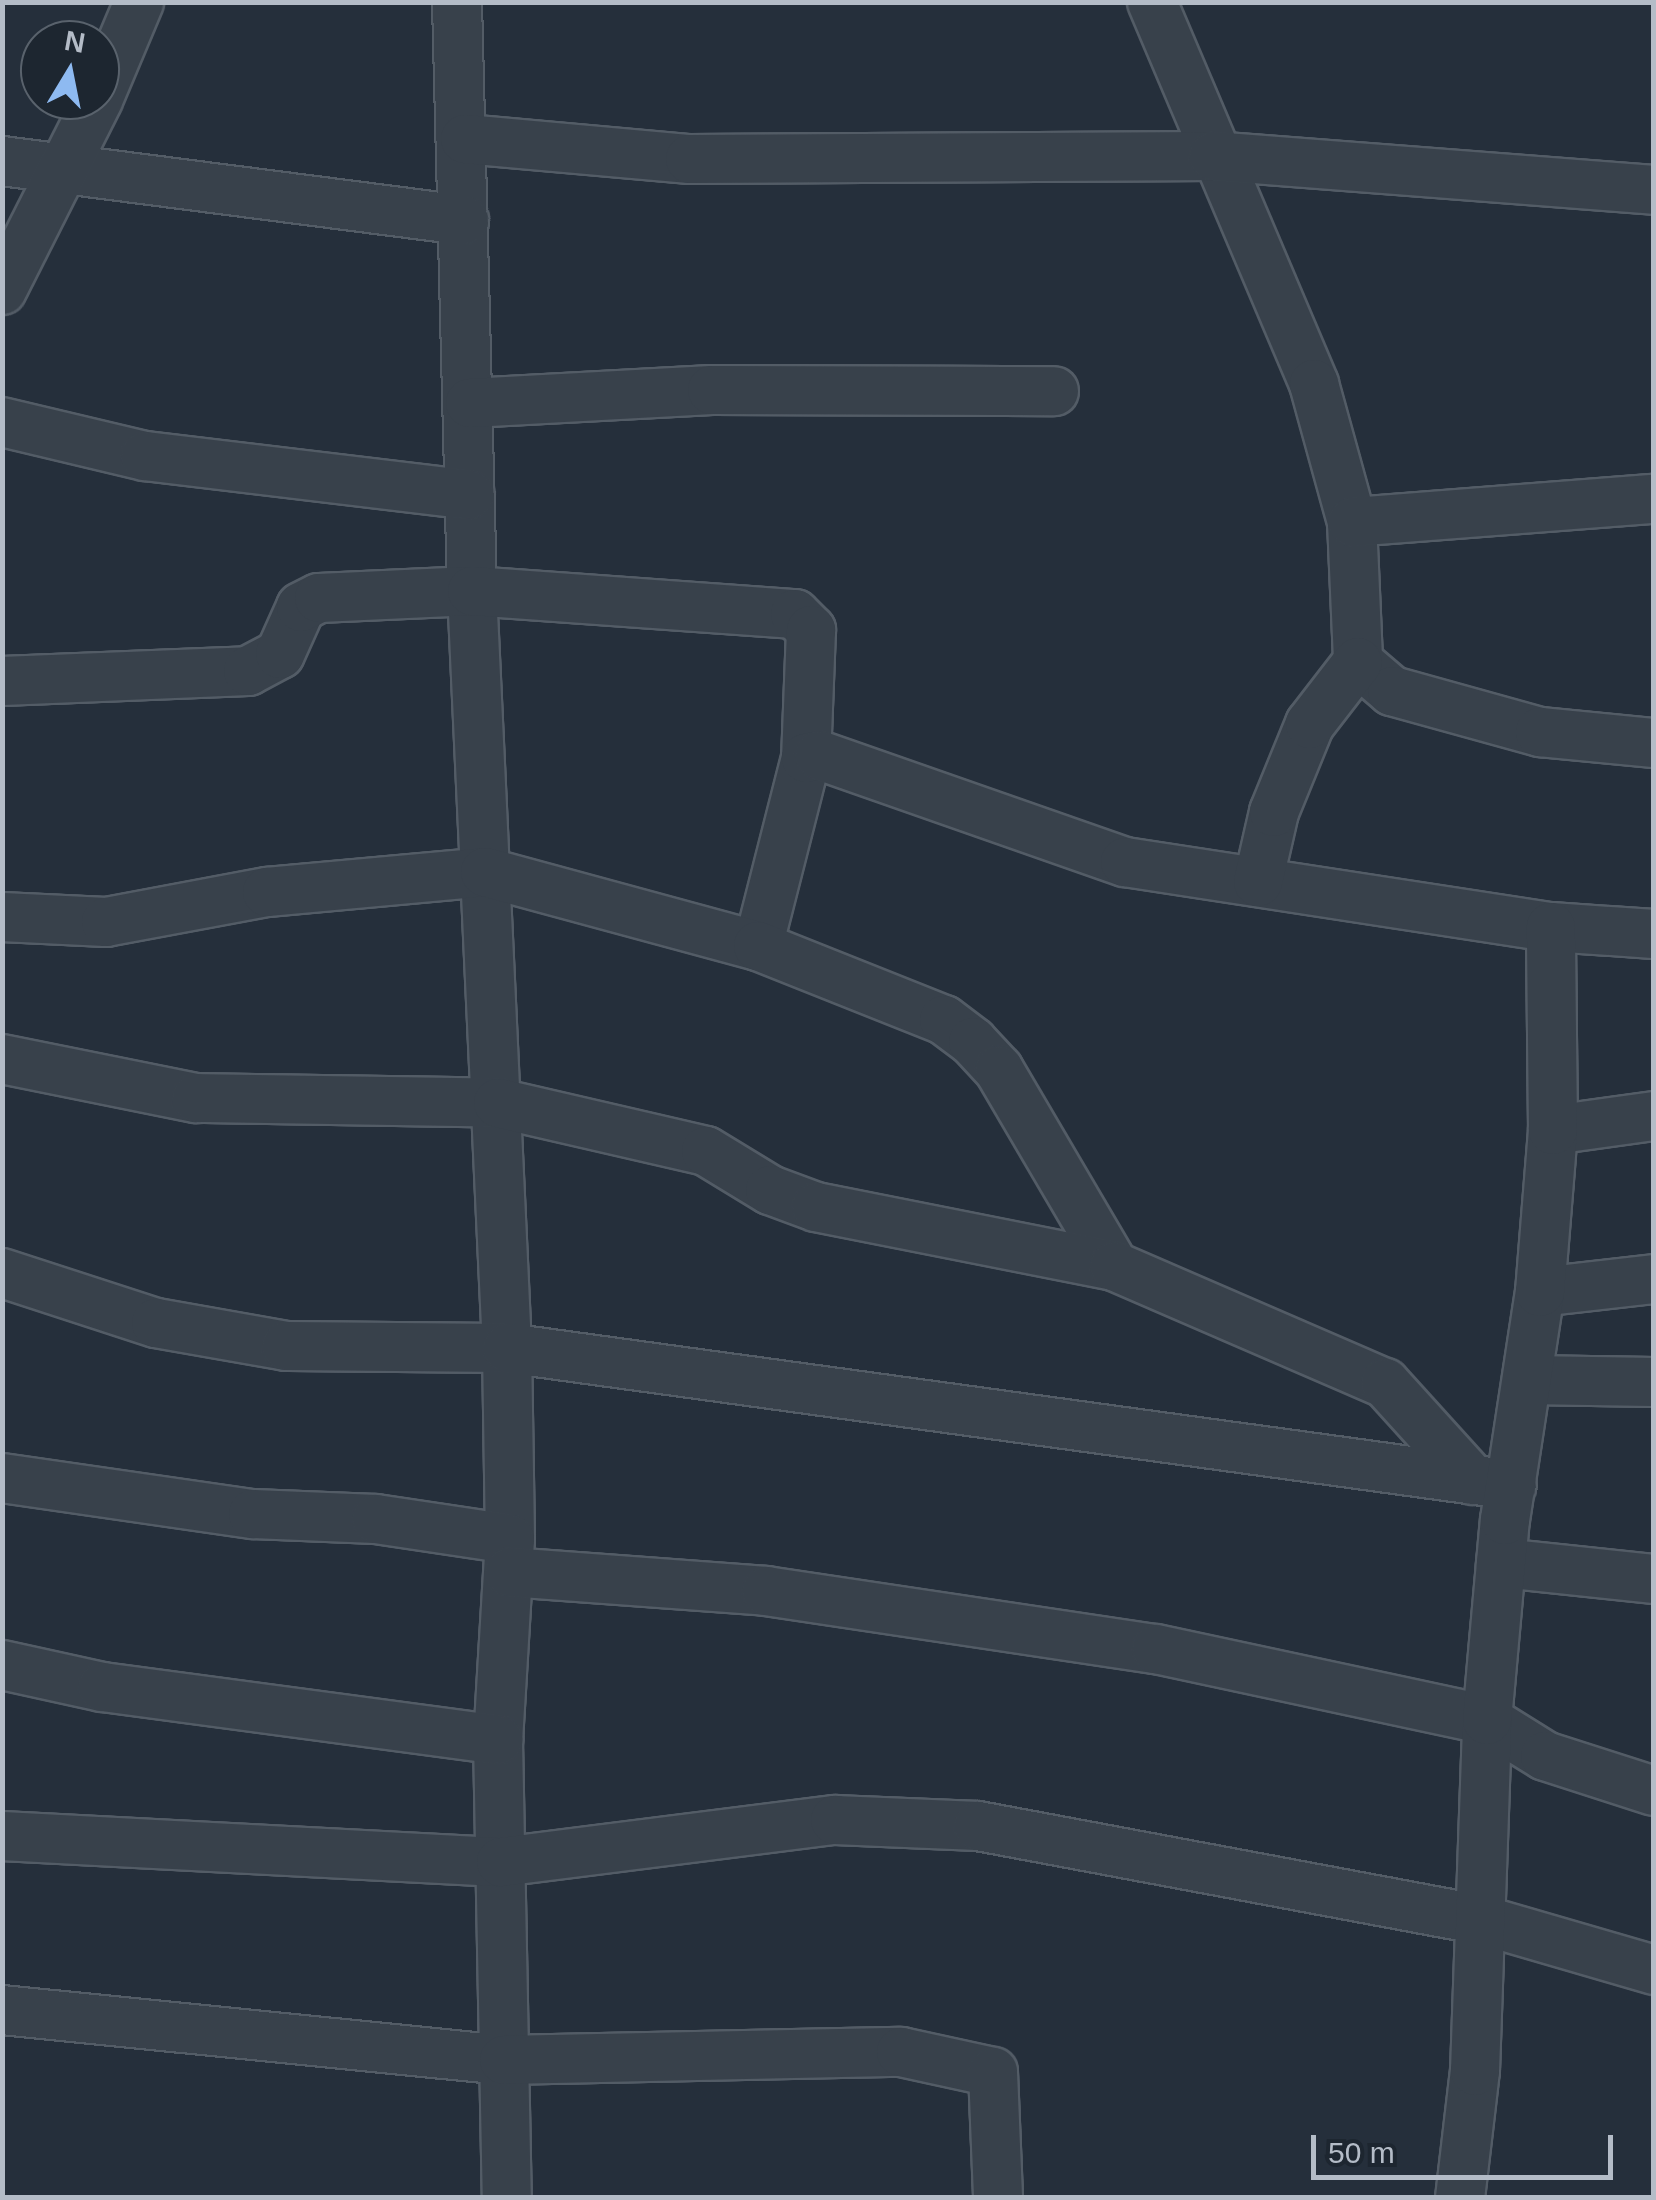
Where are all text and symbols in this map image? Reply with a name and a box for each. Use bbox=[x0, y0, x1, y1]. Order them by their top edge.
north arrow bbox=[20, 20, 120, 120]
text: N bbox=[62, 25, 88, 59]
scale bar bbox=[1316, 2115, 1618, 2177]
text: 50 m bbox=[1328, 2136, 1395, 2169]

